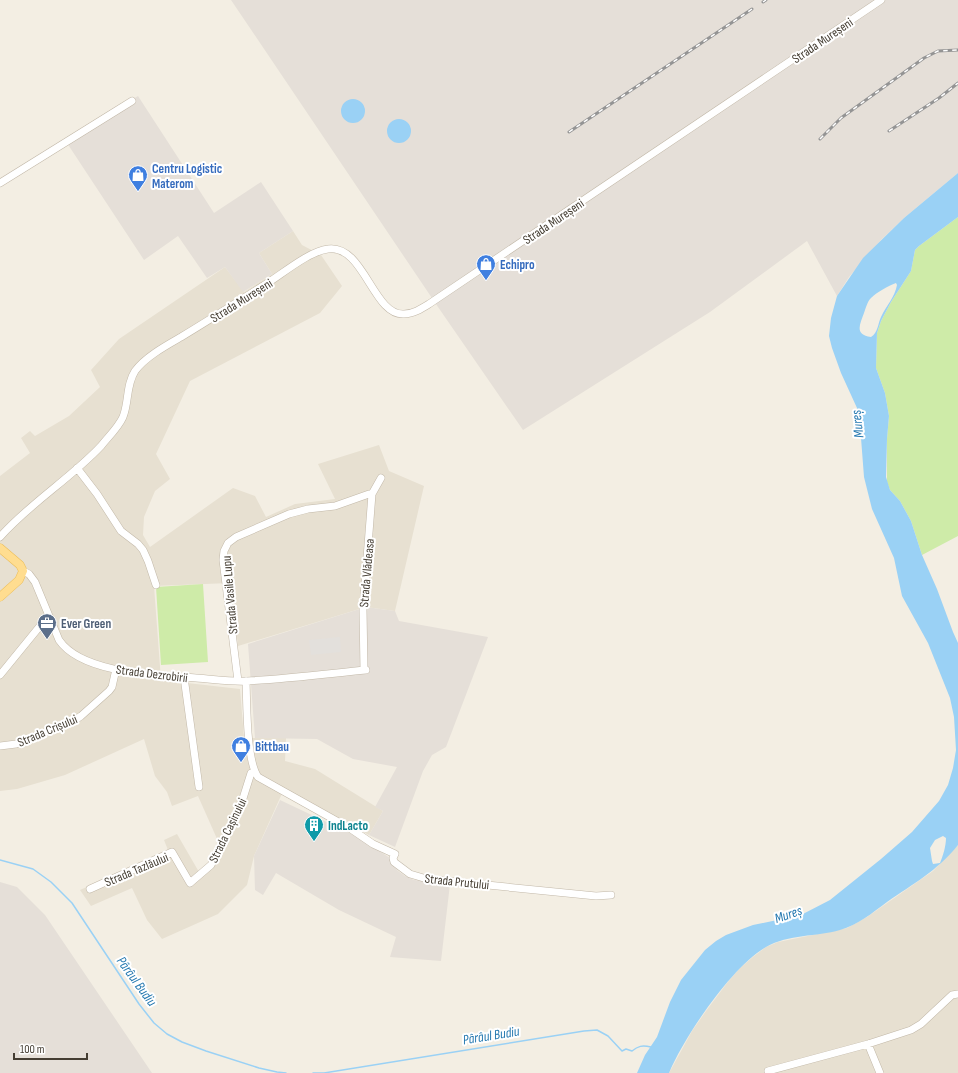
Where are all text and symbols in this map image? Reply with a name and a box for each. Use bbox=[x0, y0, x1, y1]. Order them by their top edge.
street label: Strada Mureșeni bbox=[789, 15, 856, 67]
place label: Centru Logistic Materom bbox=[152, 161, 223, 192]
shop icon: Centru Logistic Materom bbox=[127, 164, 149, 192]
street label: Strada Mureșeni bbox=[520, 196, 587, 248]
shop icon: Echipro bbox=[475, 253, 497, 281]
place label: Echipro bbox=[500, 257, 535, 273]
street label: Strada Mureșeni bbox=[207, 275, 276, 326]
water label: Mureș bbox=[848, 409, 867, 439]
street label: Strada Vlădeasa bbox=[356, 538, 378, 608]
street label: Strada Vasile Lupu bbox=[219, 555, 241, 635]
office icon: Ever Green bbox=[36, 612, 58, 640]
place label: Ever Green bbox=[61, 616, 111, 632]
street label: Strada Dezrobirii bbox=[115, 662, 189, 686]
street label: Strada Crișului bbox=[15, 711, 80, 751]
shop icon: Bittbau bbox=[230, 735, 252, 763]
place label: Bittbau bbox=[255, 739, 289, 755]
street label: Strada Cașinului bbox=[205, 795, 250, 865]
building icon: IndLacto bbox=[303, 814, 325, 842]
place label: IndLacto bbox=[328, 818, 369, 834]
street label: Strada Tazlăului bbox=[102, 849, 171, 891]
street label: Strada Prutului bbox=[424, 871, 490, 893]
water label: Mureș bbox=[772, 902, 804, 927]
water label: Pârâul Budiu bbox=[113, 953, 160, 1010]
water label: Pârâul Budiu bbox=[462, 1023, 521, 1048]
scale bar bbox=[14, 1035, 87, 1061]
text: 100 m bbox=[20, 1042, 45, 1057]

